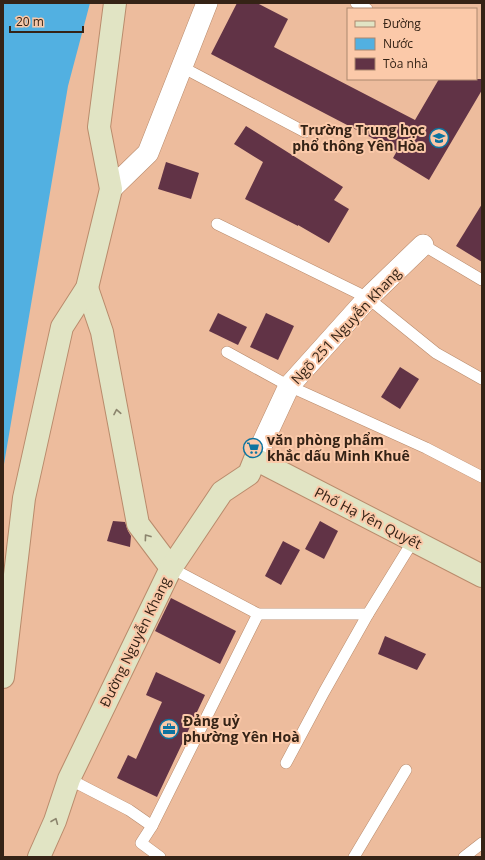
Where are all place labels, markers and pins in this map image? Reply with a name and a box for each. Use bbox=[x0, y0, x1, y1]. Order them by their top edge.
place label: Trường Trung học phổ thông Yên Hòa bbox=[292, 120, 425, 155]
school or university icon: Trường Trung học phổ thông Yên Hòa bbox=[428, 127, 450, 149]
place label: văn phòng phẩm khắc dấu Minh Khuê bbox=[267, 430, 410, 465]
supermarket icon: văn phòng phẩm khắc dấu Minh Khuê bbox=[242, 437, 264, 459]
place label: Đảng uỷ phường Yên Hoà bbox=[183, 711, 300, 746]
office icon: Đảng uỷ phường Yên Hoà bbox=[158, 718, 180, 740]

